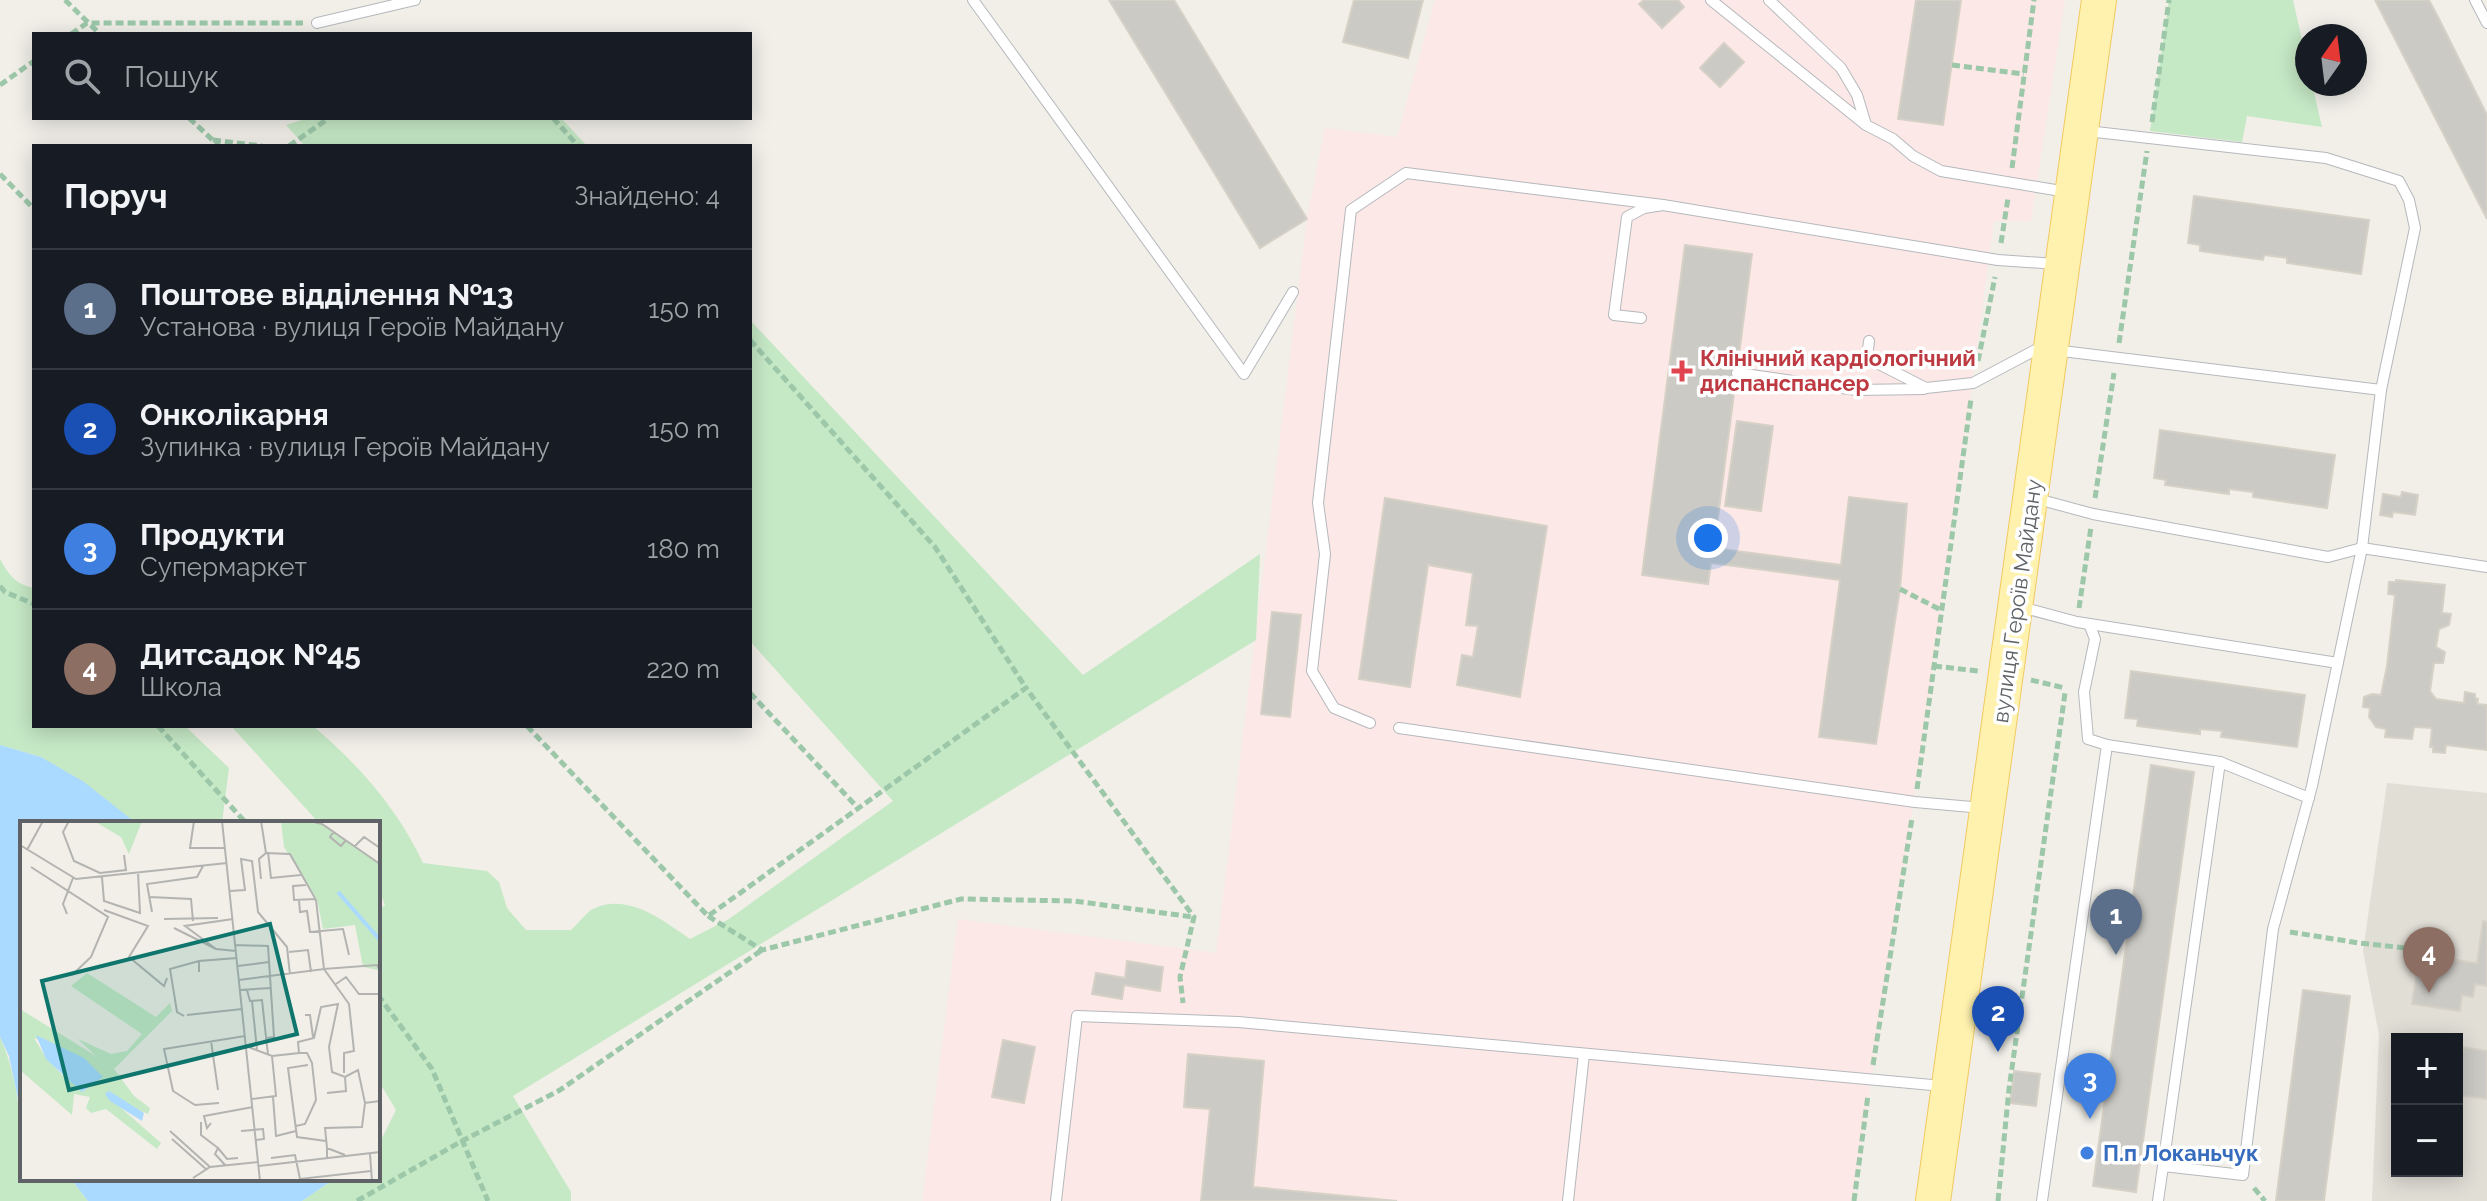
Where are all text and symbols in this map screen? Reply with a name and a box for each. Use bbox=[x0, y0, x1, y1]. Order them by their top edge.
north arrow bbox=[2295, 24, 2367, 96]
search box bbox=[32, 32, 752, 120]
icon: search bbox=[60, 54, 104, 98]
text: Пошук bbox=[124, 59, 219, 94]
text: Поруч bbox=[64, 176, 168, 216]
text: Знайдено: 4 bbox=[574, 181, 720, 211]
text: Поштове відділення №13 bbox=[140, 277, 513, 312]
text: 1 bbox=[84, 294, 96, 324]
text: 150 m bbox=[648, 294, 720, 324]
text: Установа · вулиця Героїв Майдану bbox=[140, 312, 564, 342]
place label: Клінічний кардіологічний диспанспансер bbox=[1700, 345, 1976, 396]
marker: Клінічний кардіологічний диспанспансер bbox=[1671, 360, 1693, 382]
text: Онколікарня bbox=[140, 397, 329, 432]
text: 2 bbox=[83, 414, 97, 444]
text: 150 m bbox=[648, 414, 720, 444]
text: Зупинка · вулиця Героїв Майдану bbox=[140, 432, 550, 462]
street label: вулиця Героїв Майдану bbox=[1987, 477, 2047, 724]
text: Продукти bbox=[140, 517, 285, 552]
your location bbox=[1688, 518, 1728, 558]
text: 3 bbox=[83, 534, 97, 564]
text: 180 m bbox=[647, 534, 720, 564]
text: Супермаркет bbox=[140, 552, 307, 582]
text: Дитсадок №45 bbox=[140, 637, 361, 672]
text: 4 bbox=[83, 654, 97, 684]
text: 220 m bbox=[646, 654, 720, 684]
text: Школа bbox=[140, 672, 222, 702]
inset map bbox=[20, 821, 380, 1181]
pin: 1 bbox=[2090, 889, 2142, 955]
pin: 4 bbox=[2403, 927, 2455, 993]
pin: 2 bbox=[1972, 986, 2024, 1052]
map controls bbox=[2391, 1033, 2463, 1177]
button: + bbox=[2391, 1033, 2463, 1105]
pin: 3 bbox=[2064, 1053, 2116, 1119]
button: − bbox=[2391, 1105, 2463, 1177]
place label: П.п Локаньчук bbox=[2103, 1140, 2259, 1166]
marker: П.п Локаньчук bbox=[2078, 1144, 2096, 1162]

